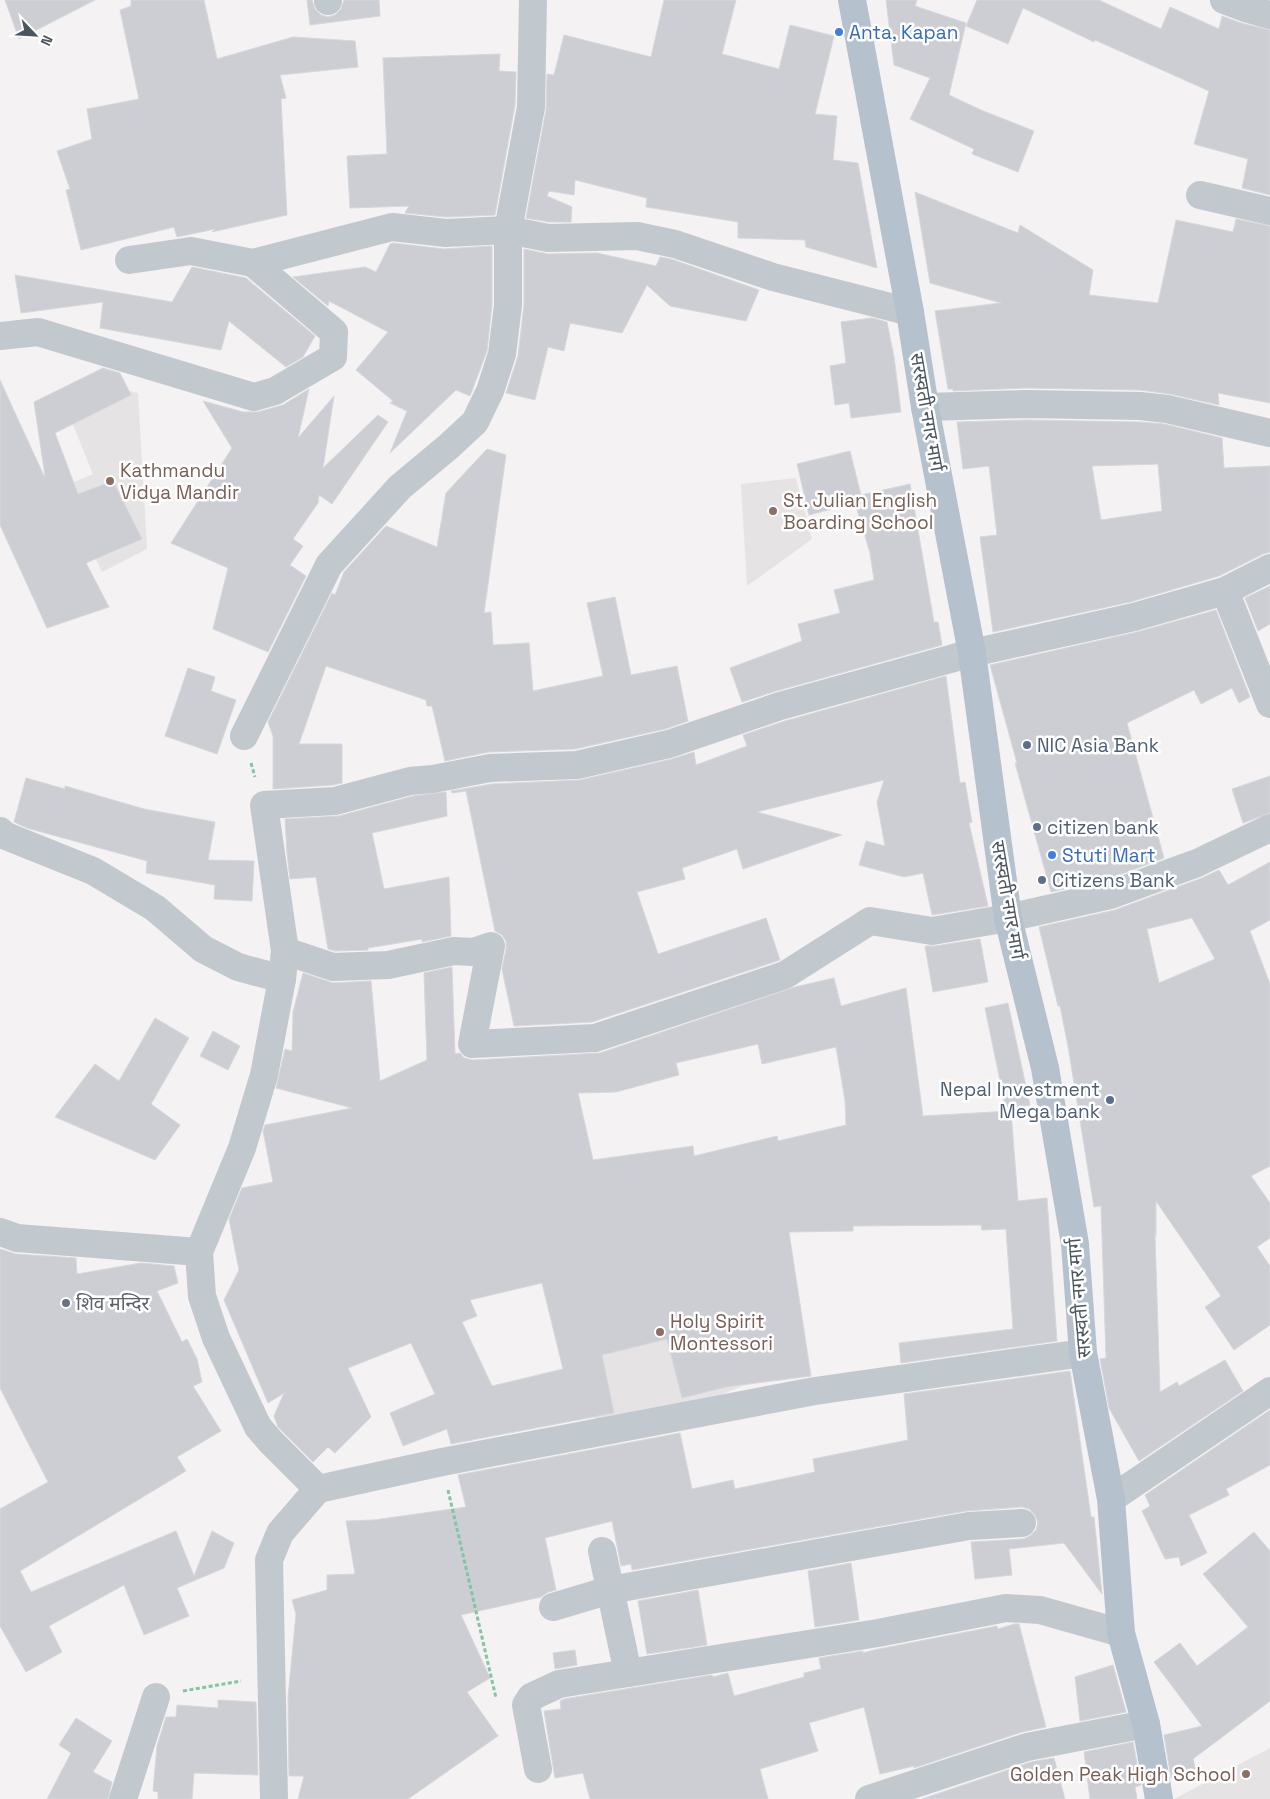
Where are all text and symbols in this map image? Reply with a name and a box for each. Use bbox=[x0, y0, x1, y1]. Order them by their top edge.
north arrow bbox=[10, 10, 60, 60]
place label: Anta, Kapan bbox=[849, 20, 958, 45]
marker: Anta, Kapan bbox=[833, 26, 845, 38]
text: N bbox=[37, 32, 57, 49]
street label: सरस्वती नगर मार्ग bbox=[904, 351, 950, 474]
place label: Kathmandu Vidya Mandir bbox=[120, 458, 239, 505]
marker: Kathmandu Vidya Mandir bbox=[104, 475, 116, 487]
place label: St. Julian English Boarding School bbox=[783, 488, 937, 535]
marker: St. Julian English Boarding School bbox=[767, 505, 779, 517]
place label: NIC Asia Bank bbox=[1037, 733, 1159, 758]
marker: NIC Asia Bank bbox=[1021, 739, 1033, 751]
place label: citizen bank bbox=[1047, 815, 1159, 840]
marker: citizen bank bbox=[1031, 821, 1043, 833]
street label: सरस्वती नगर मार्ग bbox=[985, 839, 1031, 962]
place label: Stuti Mart bbox=[1062, 843, 1156, 868]
marker: Stuti Mart bbox=[1046, 849, 1058, 861]
place label: Citizens Bank bbox=[1052, 868, 1175, 893]
marker: Citizens Bank bbox=[1036, 874, 1048, 886]
place label: Nepal Investment Mega bank bbox=[940, 1077, 1100, 1124]
marker: Nepal Investment Mega bank bbox=[1104, 1094, 1116, 1106]
street label: सरस्वती नगर मार्ग bbox=[1061, 1236, 1097, 1359]
place label: शिव मन्दिर bbox=[76, 1291, 151, 1316]
marker: शिव मन्दिर bbox=[60, 1297, 72, 1309]
place label: Holy Spirit Montessori bbox=[670, 1309, 773, 1356]
marker: Holy Spirit Montessori bbox=[654, 1326, 666, 1338]
place label: Golden Peak High School bbox=[1010, 1762, 1236, 1787]
marker: Golden Peak High School bbox=[1240, 1768, 1252, 1780]

